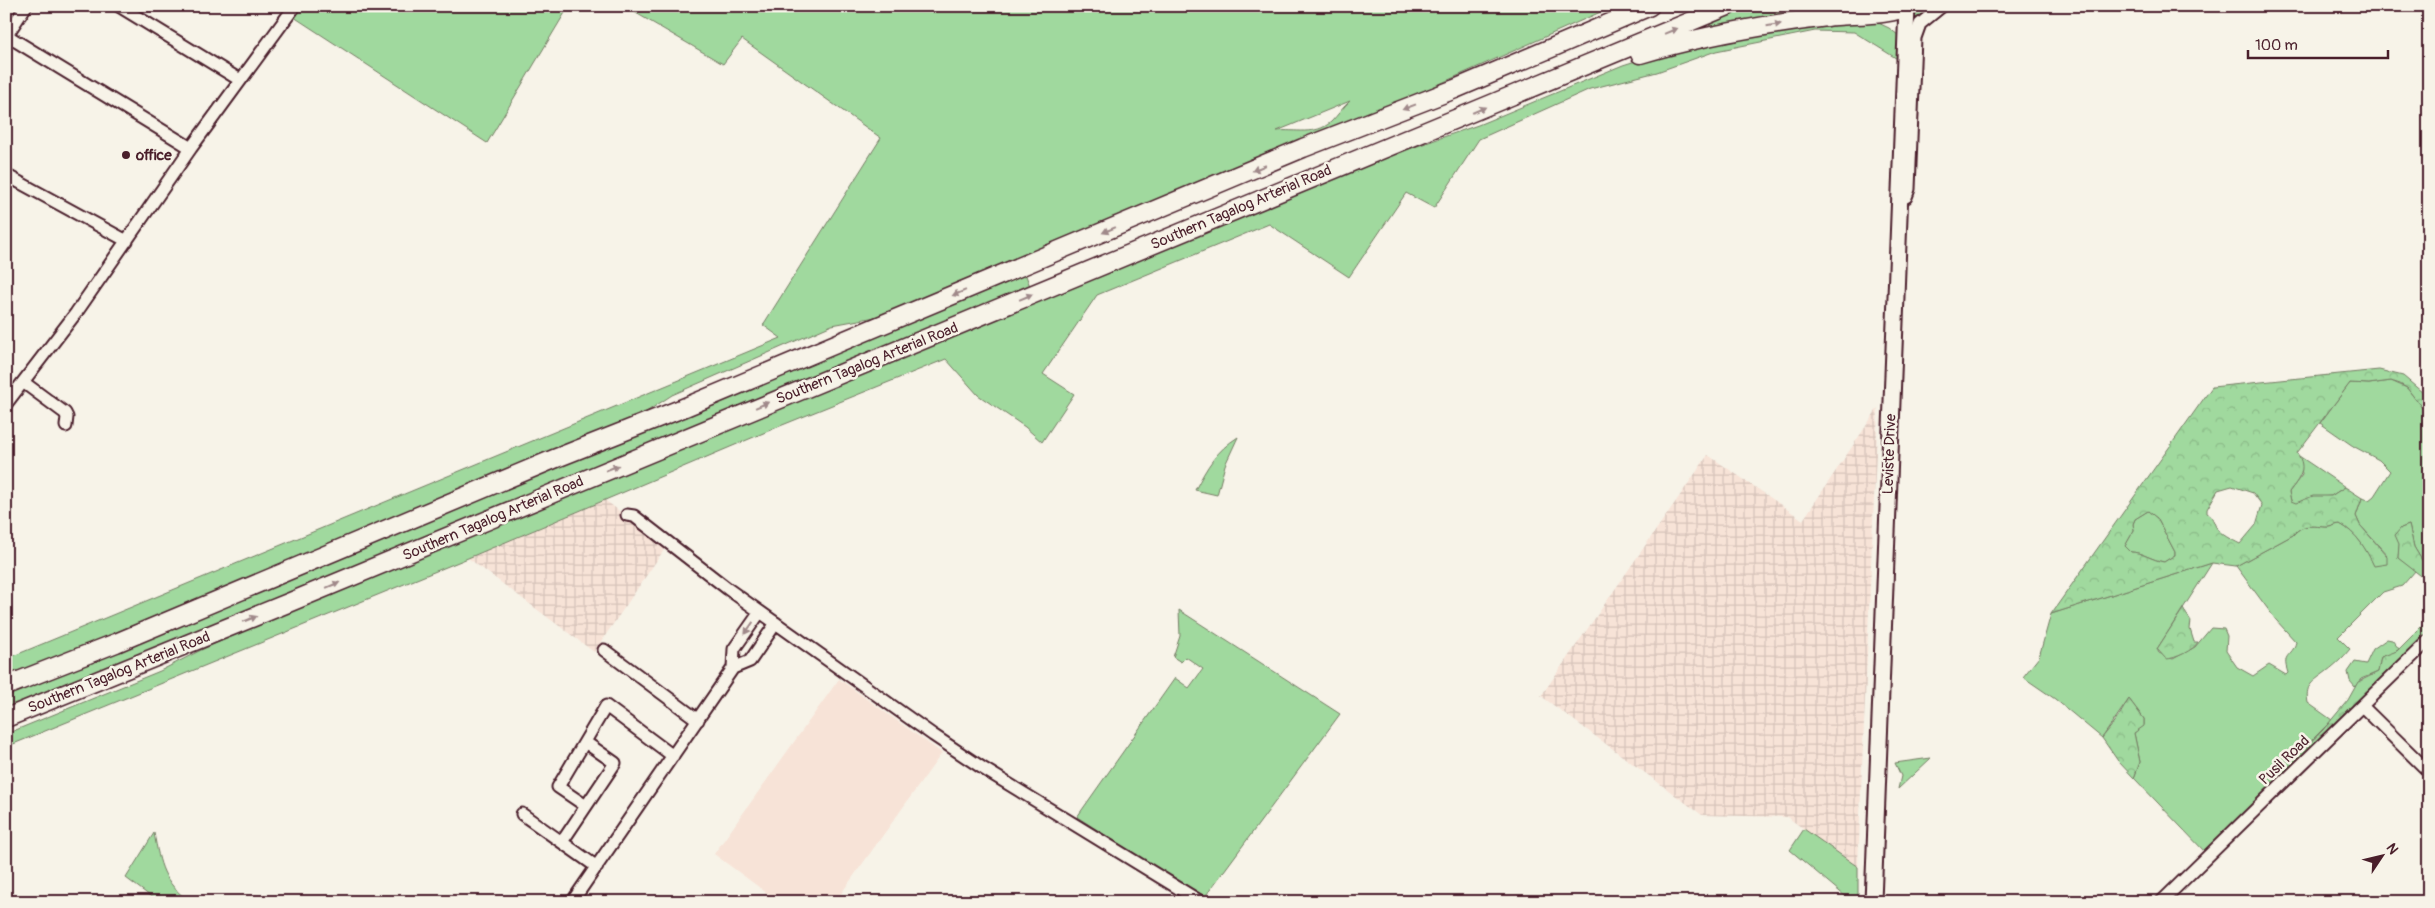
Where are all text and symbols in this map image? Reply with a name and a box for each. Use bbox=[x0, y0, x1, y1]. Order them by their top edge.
one-way arrow bbox=[1766, 20, 1782, 28]
one-way arrow bbox=[1664, 27, 1679, 35]
scale bar bbox=[2248, 28, 2388, 60]
text: 100 m bbox=[2255, 36, 2298, 55]
one-way arrow bbox=[1401, 103, 1416, 111]
one-way arrow bbox=[1472, 106, 1486, 114]
place label: office bbox=[135, 146, 172, 165]
marker: office bbox=[120, 149, 132, 161]
street label: Southern Tagalog Arterial Road bbox=[1148, 161, 1335, 254]
one-way arrow bbox=[1252, 164, 1266, 172]
one-way arrow bbox=[1101, 227, 1116, 234]
one-way arrow bbox=[952, 289, 966, 297]
one-way arrow bbox=[1019, 293, 1033, 301]
street label: Southern Tagalog Arterial Road bbox=[773, 318, 961, 409]
one-way arrow bbox=[755, 401, 769, 409]
street label: Leviste Drive bbox=[1879, 413, 1900, 495]
one-way arrow bbox=[605, 464, 620, 472]
street label: Southern Tagalog Arterial Road bbox=[400, 472, 587, 565]
one-way arrow bbox=[326, 580, 340, 588]
one-way arrow bbox=[243, 615, 258, 623]
one-way arrow bbox=[744, 622, 754, 635]
street label: Southern Tagalog Arterial Road bbox=[25, 627, 213, 718]
street label: Pusil Road bbox=[2255, 732, 2314, 789]
north arrow bbox=[2358, 830, 2408, 880]
text: N bbox=[2383, 840, 2402, 858]

